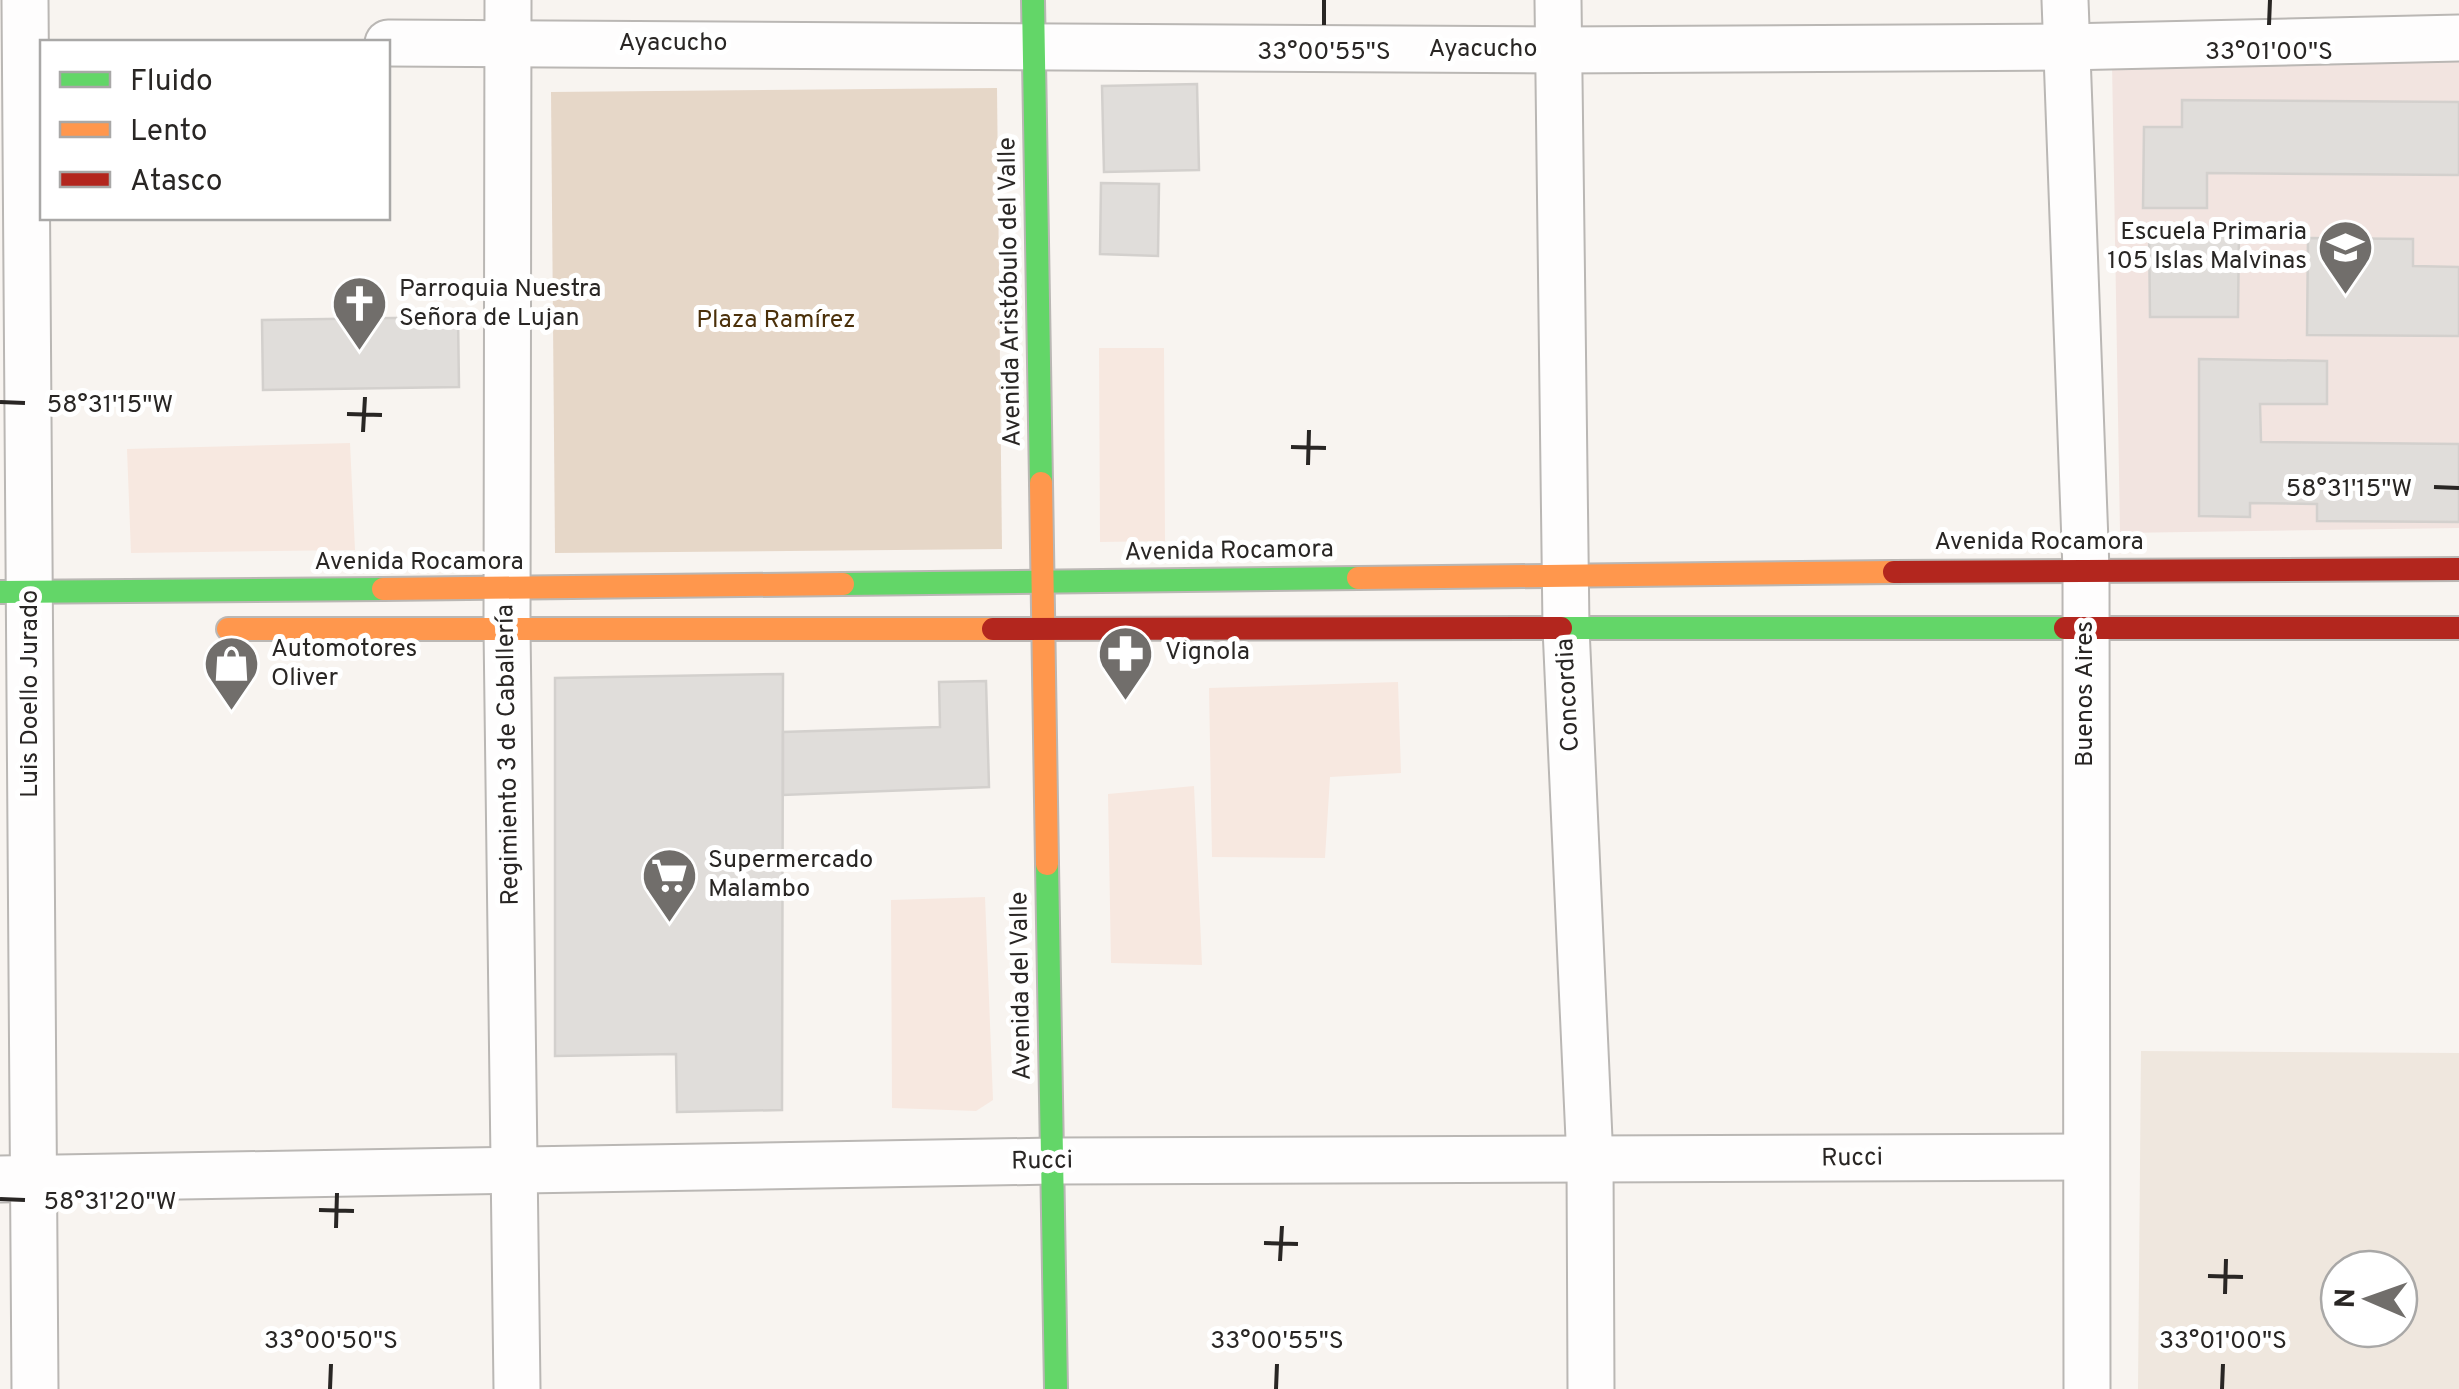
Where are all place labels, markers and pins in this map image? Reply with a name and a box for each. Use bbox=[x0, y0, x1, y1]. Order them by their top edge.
place label: Escuela Primaria 105 Islas Malvinas bbox=[2107, 217, 2307, 278]
school or university icon: Escuela Primaria 105 Islas Malvinas bbox=[2316, 217, 2376, 296]
church icon: Parroquia Nuestra Señora de Lujan bbox=[330, 274, 390, 353]
place label: Parroquia Nuestra Señora de Lujan bbox=[399, 274, 601, 335]
pharmacy icon: Vignola bbox=[1096, 623, 1156, 702]
shop icon: Automotores Oliver bbox=[202, 634, 262, 713]
place label: Automotores Oliver bbox=[271, 634, 417, 695]
place label: Vignola bbox=[1165, 637, 1250, 669]
supermarket icon: Supermercado Malambo bbox=[639, 845, 699, 924]
place label: Supermercado Malambo bbox=[708, 845, 873, 906]

